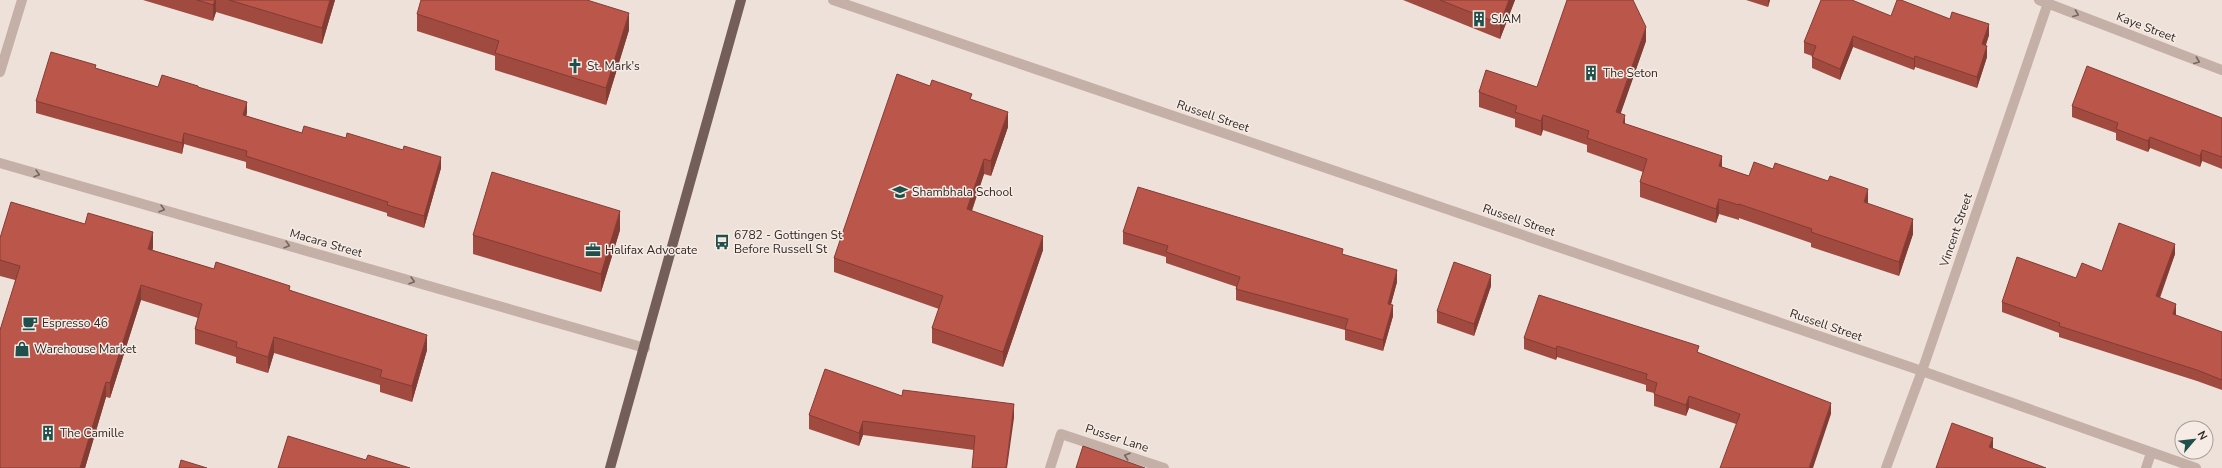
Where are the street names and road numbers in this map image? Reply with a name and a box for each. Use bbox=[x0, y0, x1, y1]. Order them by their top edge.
street label: Kaye Street bbox=[2114, 8, 2179, 46]
street label: Russell Street bbox=[1175, 96, 1252, 136]
street label: Vincent Street bbox=[1936, 190, 1976, 270]
street label: Russell Street bbox=[1481, 200, 1558, 240]
street label: Macara Street bbox=[288, 225, 365, 261]
street label: Russell Street bbox=[1788, 305, 1865, 345]
street label: Pusser Lane bbox=[1083, 420, 1151, 456]

